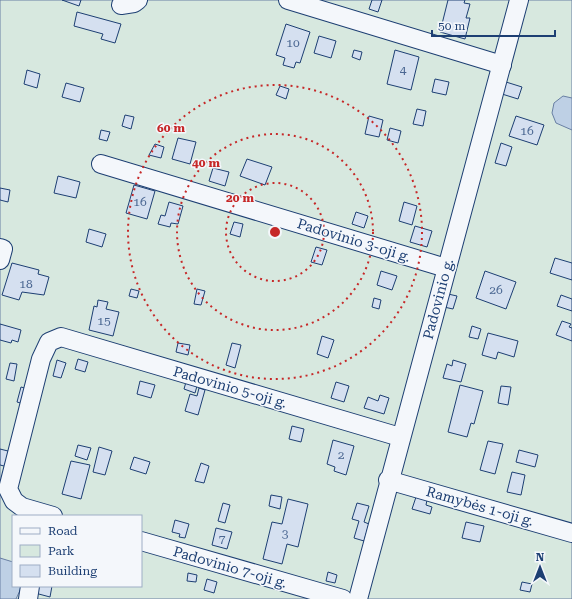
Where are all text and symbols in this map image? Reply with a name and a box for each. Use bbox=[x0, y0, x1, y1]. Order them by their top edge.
scale bar bbox=[432, 12, 555, 38]
text: 50 m bbox=[438, 19, 465, 33]
house number: 10 bbox=[286, 36, 300, 50]
house number: 4 bbox=[400, 63, 407, 77]
text: 60 m bbox=[157, 121, 185, 135]
house number: 16 bbox=[520, 124, 534, 138]
text: 40 m bbox=[192, 156, 220, 170]
text: 20 m bbox=[226, 191, 254, 205]
house number: 16 bbox=[133, 195, 147, 209]
street label: Padovinio 3-oji g. bbox=[295, 215, 413, 265]
centre of rings bbox=[268, 225, 282, 239]
street label: Padovinio g. bbox=[420, 257, 456, 341]
house number: 18 bbox=[19, 277, 33, 291]
house number: 26 bbox=[489, 283, 503, 297]
house number: 15 bbox=[97, 314, 111, 328]
street label: Padovinio 5-oji g. bbox=[171, 363, 289, 411]
house number: 2 bbox=[338, 448, 345, 462]
street label: Ramybės 1-oji g. bbox=[424, 483, 536, 529]
legend bbox=[12, 515, 142, 587]
text: Road bbox=[48, 524, 78, 538]
house number: 3 bbox=[282, 527, 289, 541]
house number: 7 bbox=[219, 532, 226, 546]
street label: Padovinio 7-oji g. bbox=[171, 543, 289, 591]
text: Park bbox=[48, 544, 75, 558]
north arrow bbox=[520, 547, 560, 587]
text: N bbox=[536, 551, 545, 564]
text: Building bbox=[48, 564, 97, 578]

